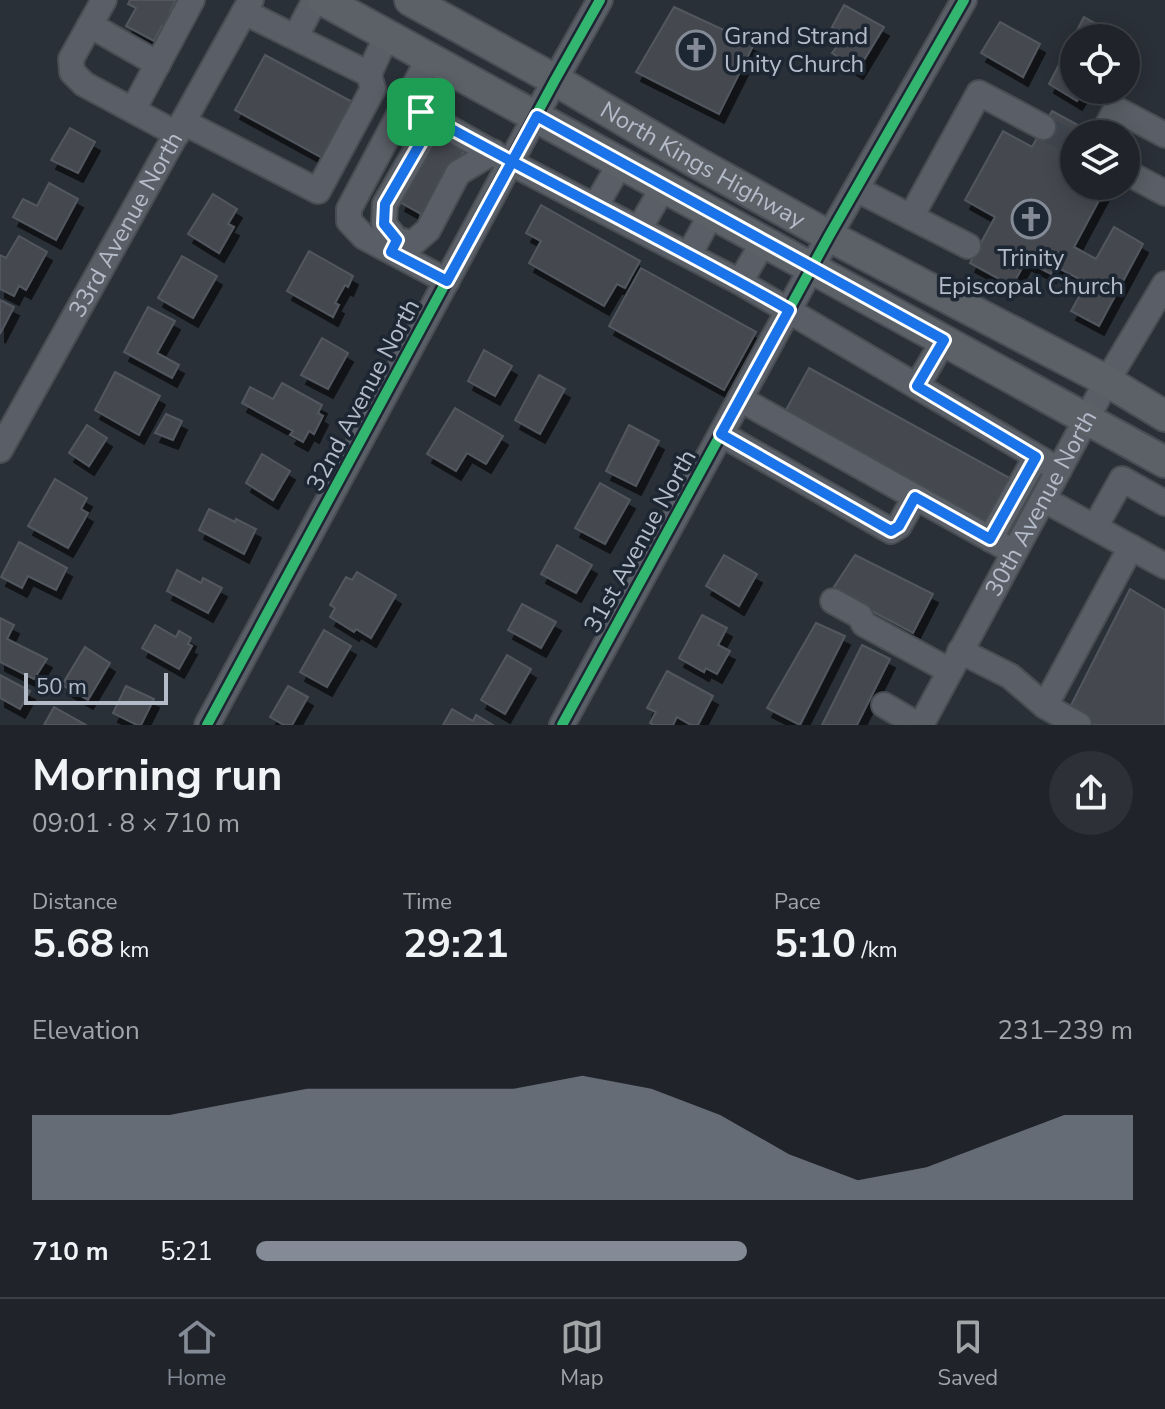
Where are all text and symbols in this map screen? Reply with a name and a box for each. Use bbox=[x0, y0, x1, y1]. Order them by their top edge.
place label: Grand Strand Unity Church bbox=[724, 20, 868, 80]
map controls bbox=[1060, 24, 1140, 200]
button: locate bbox=[1060, 24, 1140, 104]
church icon: Grand Strand Unity Church bbox=[675, 29, 717, 71]
pin bbox=[387, 78, 455, 146]
icon: arrive bbox=[399, 90, 443, 134]
street label: North Kings Highway bbox=[594, 94, 812, 236]
button: layers bbox=[1060, 120, 1140, 200]
street label: 33rd Avenue North bbox=[61, 126, 190, 323]
church icon: Trinity Episcopal Church bbox=[1010, 198, 1052, 240]
place label: Trinity Episcopal Church bbox=[938, 242, 1124, 302]
street label: 32nd Avenue North bbox=[299, 294, 427, 496]
street label: 30th Avenue North bbox=[977, 405, 1104, 602]
street label: 31st Avenue North bbox=[576, 444, 704, 638]
scale bar bbox=[24, 669, 168, 705]
text: 50 m bbox=[36, 672, 87, 702]
text: Morning run bbox=[32, 746, 282, 806]
button: share bbox=[1049, 751, 1133, 835]
text: 09:01 · 8 × 710 m bbox=[32, 806, 240, 841]
text: Distance bbox=[32, 887, 117, 917]
text: Time bbox=[403, 887, 452, 917]
text: Pace bbox=[774, 887, 821, 917]
text: 5.68 bbox=[32, 917, 114, 971]
text: 29:21 bbox=[403, 917, 509, 971]
text: 5:10 bbox=[774, 917, 856, 971]
text: km bbox=[114, 935, 149, 965]
text: /km bbox=[856, 935, 898, 965]
text: Elevation bbox=[32, 1013, 140, 1048]
text: 231–239 m bbox=[997, 1013, 1133, 1048]
text: 710 m bbox=[32, 1234, 109, 1269]
text: 5:21 bbox=[160, 1234, 213, 1269]
tab: Home bbox=[167, 1315, 226, 1393]
tab: Map bbox=[560, 1315, 604, 1393]
tab: Saved bbox=[937, 1315, 998, 1393]

